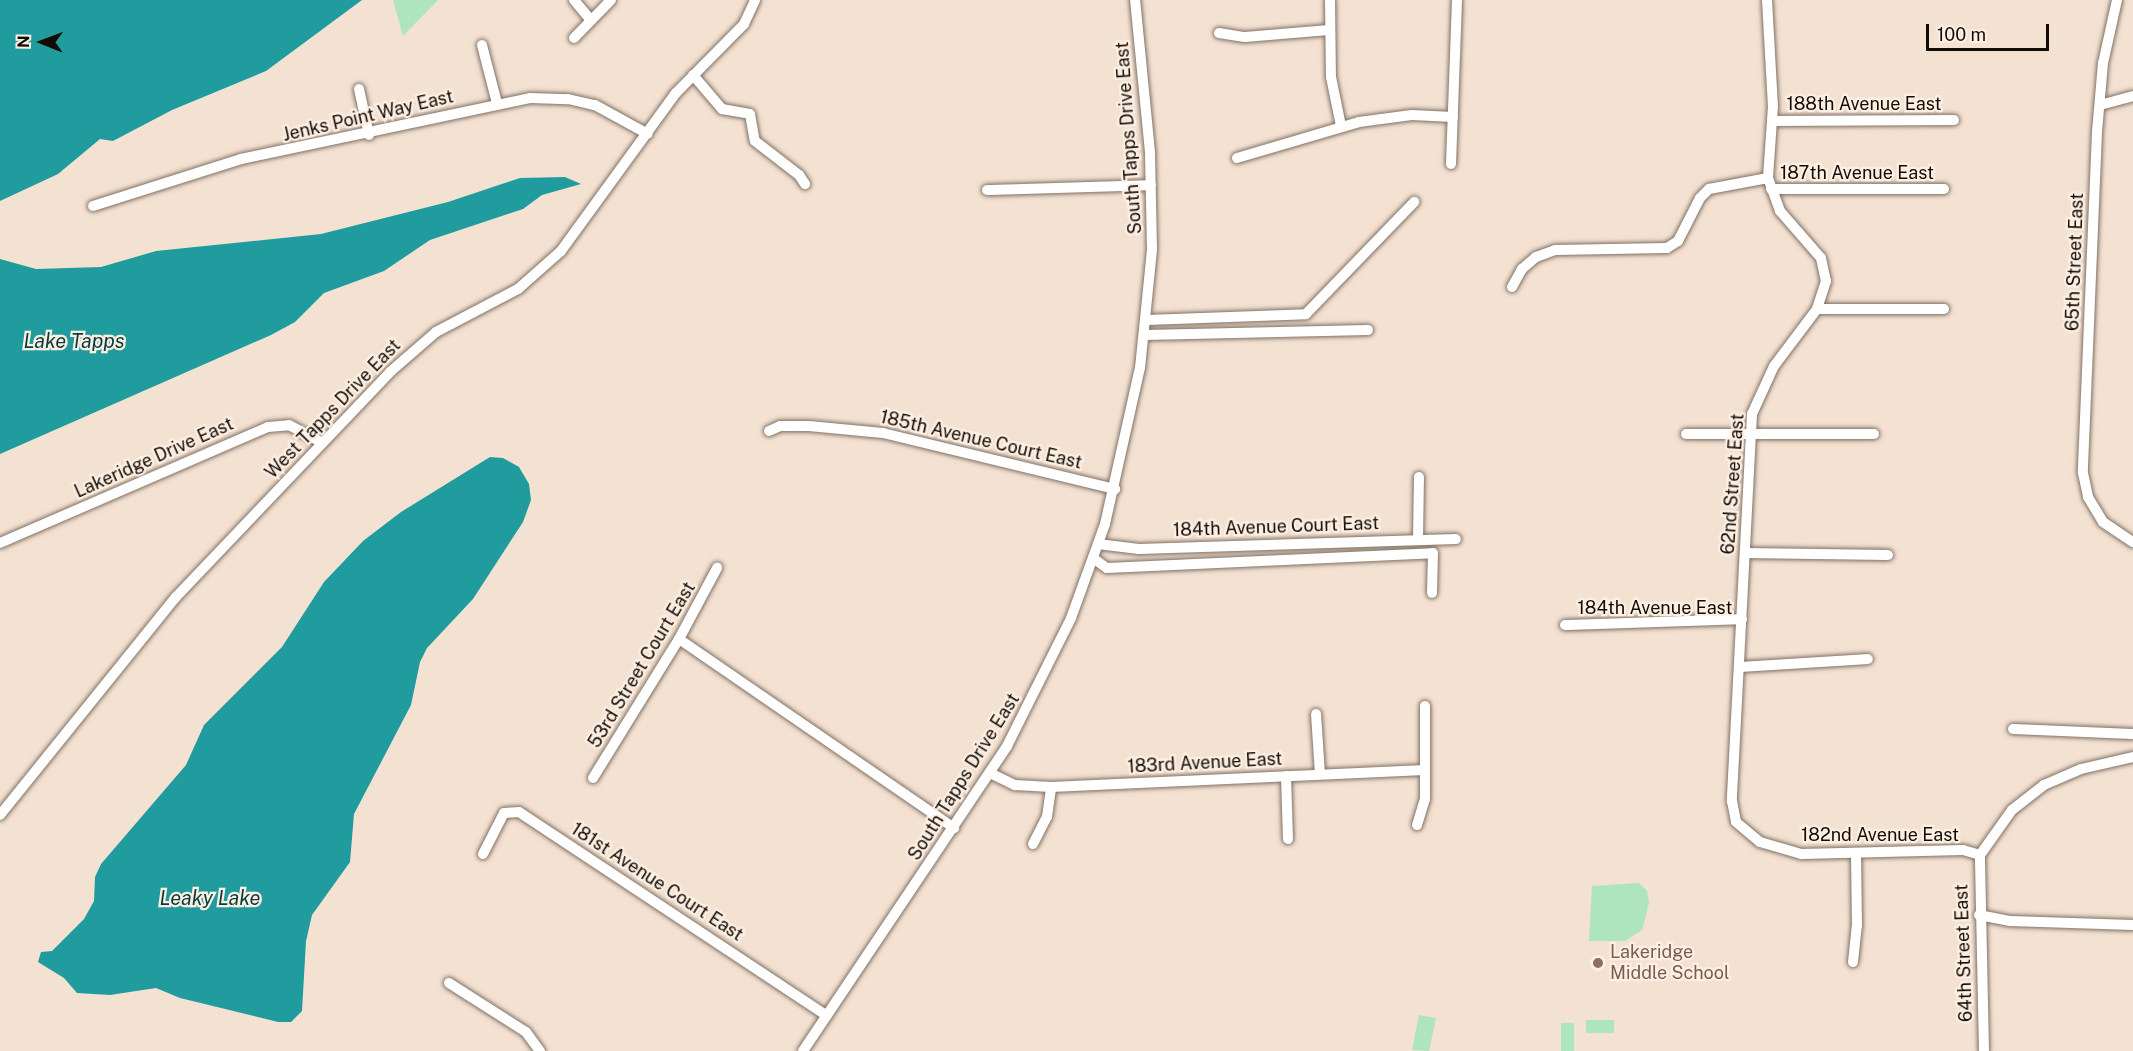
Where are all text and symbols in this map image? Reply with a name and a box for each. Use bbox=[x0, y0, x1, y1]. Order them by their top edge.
north arrow bbox=[12, 12, 72, 72]
scale bar bbox=[1929, 12, 2052, 50]
text: 100 m bbox=[1937, 24, 1986, 45]
text: N bbox=[14, 35, 33, 48]
street label: South Tapps Drive East bbox=[1111, 41, 1147, 235]
street label: Jenks Point Way East bbox=[280, 86, 456, 146]
street label: 188th Avenue East bbox=[1786, 93, 1942, 115]
street label: 187th Avenue East bbox=[1780, 162, 1934, 184]
street label: 65th Street East bbox=[2062, 193, 2088, 331]
water label: Lake Tapps bbox=[23, 329, 125, 353]
street label: West Tapps Drive East bbox=[261, 335, 405, 483]
street label: 185th Avenue Court East bbox=[878, 406, 1084, 474]
street label: Lakeridge Drive East bbox=[71, 413, 237, 503]
street label: 62nd Street East bbox=[1717, 413, 1749, 555]
street label: 184th Avenue Court East bbox=[1173, 513, 1379, 541]
street label: 53rd Street Court East bbox=[584, 578, 700, 752]
street label: 184th Avenue East bbox=[1577, 597, 1733, 619]
street label: South Tapps Drive East bbox=[904, 689, 1024, 865]
street label: 183rd Avenue East bbox=[1127, 748, 1283, 778]
street label: 181st Avenue Court East bbox=[567, 818, 747, 946]
street label: 182nd Avenue East bbox=[1801, 824, 1959, 846]
street label: 64th Street East bbox=[1951, 884, 1977, 1022]
water label: Leaky Lake bbox=[160, 886, 260, 910]
place label: Lakeridge Middle School bbox=[1610, 942, 1729, 984]
marker: Lakeridge Middle School bbox=[1591, 956, 1605, 970]

